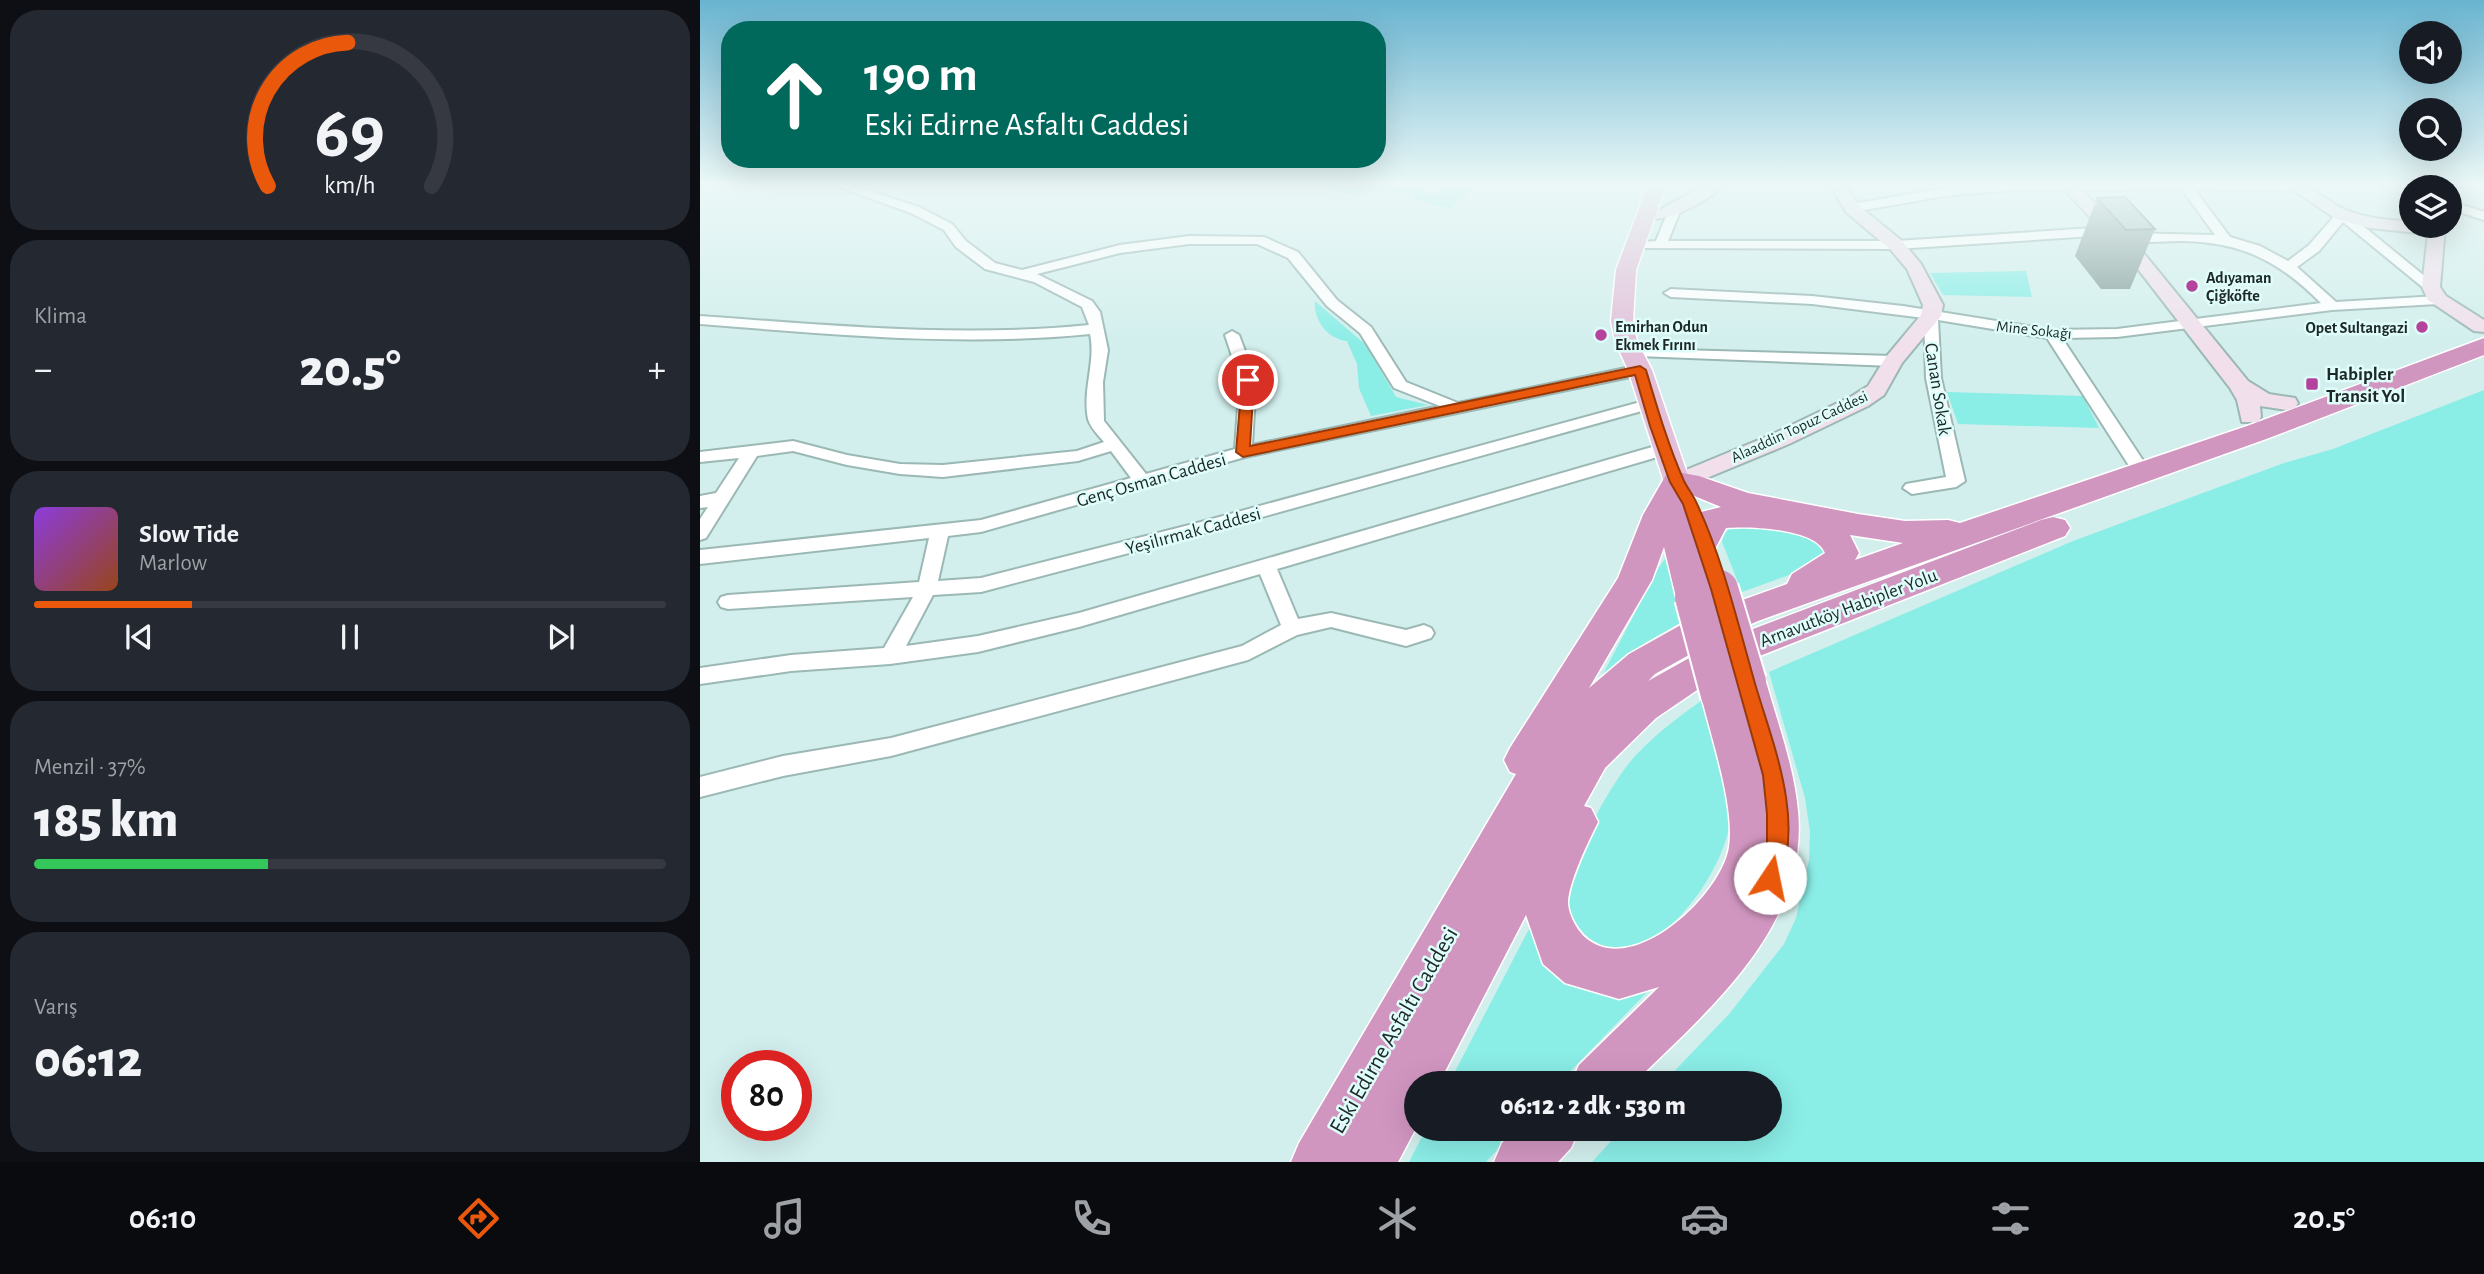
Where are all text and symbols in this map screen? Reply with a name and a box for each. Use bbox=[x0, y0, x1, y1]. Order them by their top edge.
map controls bbox=[2399, 21, 2462, 238]
button: sound bbox=[2399, 21, 2462, 84]
icon: ahead bbox=[749, 49, 840, 140]
text: 190 m bbox=[864, 51, 978, 100]
button: search bbox=[2399, 98, 2462, 161]
text: 69 bbox=[315, 99, 385, 172]
text: Eski Edirne Asfaltı Caddesi bbox=[864, 109, 1189, 141]
text: km/h bbox=[324, 173, 376, 198]
button: layers bbox=[2399, 175, 2462, 238]
place label: Adıyaman Çiğköfte bbox=[2206, 270, 2271, 304]
marker: Adıyaman Çiğköfte bbox=[2184, 278, 2200, 294]
text: Klima bbox=[34, 305, 87, 328]
street label: Mine Sokağı bbox=[1995, 318, 2072, 342]
place label: Emirhan Odun Ekmek Fırını bbox=[1615, 319, 1708, 353]
marker: Opet Sultangazi bbox=[2414, 319, 2430, 335]
place label: Opet Sultangazi bbox=[2306, 320, 2408, 336]
marker: Emirhan Odun Ekmek Fırını bbox=[1593, 327, 1609, 343]
street label: Canan Sokak bbox=[1921, 342, 1954, 437]
text: 20.5° bbox=[299, 343, 401, 395]
pin bbox=[1218, 350, 1278, 410]
text: − bbox=[34, 351, 52, 389]
text: + bbox=[648, 351, 666, 389]
icon: arrive bbox=[1229, 361, 1267, 399]
place label: Habipler Transit Yol bbox=[2326, 365, 2405, 406]
marker: Habipler Transit Yol bbox=[2304, 376, 2320, 392]
street label: Alaaddin Topuz Caddesi bbox=[1729, 388, 1870, 466]
street label: Genç Osman Caddesi bbox=[1074, 450, 1228, 511]
street label: Yeşilırmak Caddesi bbox=[1124, 504, 1263, 559]
text: Slow Tide bbox=[139, 521, 239, 547]
text: Marlow bbox=[139, 552, 207, 575]
street label: Arnavutköy Habipler Yolu bbox=[1757, 566, 1940, 651]
icon: previous bbox=[120, 618, 158, 656]
icon: pause bbox=[331, 618, 369, 656]
icon: next bbox=[542, 618, 580, 656]
text: Menzil · 37% bbox=[34, 756, 146, 779]
text: 185 km bbox=[34, 794, 178, 846]
position arrow bbox=[1733, 841, 1807, 915]
street label: Eski Edirne Asfaltı Caddesi bbox=[1326, 924, 1463, 1138]
text: Varış bbox=[34, 996, 78, 1019]
text: 06:12 bbox=[34, 1034, 142, 1086]
speed limit sign: 80 bbox=[721, 1050, 812, 1141]
text: 06:12 · 2 dk · 530 m bbox=[1500, 1093, 1686, 1119]
icon: directions bbox=[454, 1194, 503, 1243]
icon: music bbox=[760, 1194, 809, 1243]
icon: phone bbox=[1067, 1194, 1116, 1243]
icon: climate bbox=[1373, 1194, 1422, 1243]
icon: car bbox=[1680, 1194, 1729, 1243]
icon: filters bbox=[1986, 1194, 2035, 1243]
text: 06:10 bbox=[129, 1202, 196, 1234]
text: 20.5° bbox=[2293, 1202, 2355, 1234]

